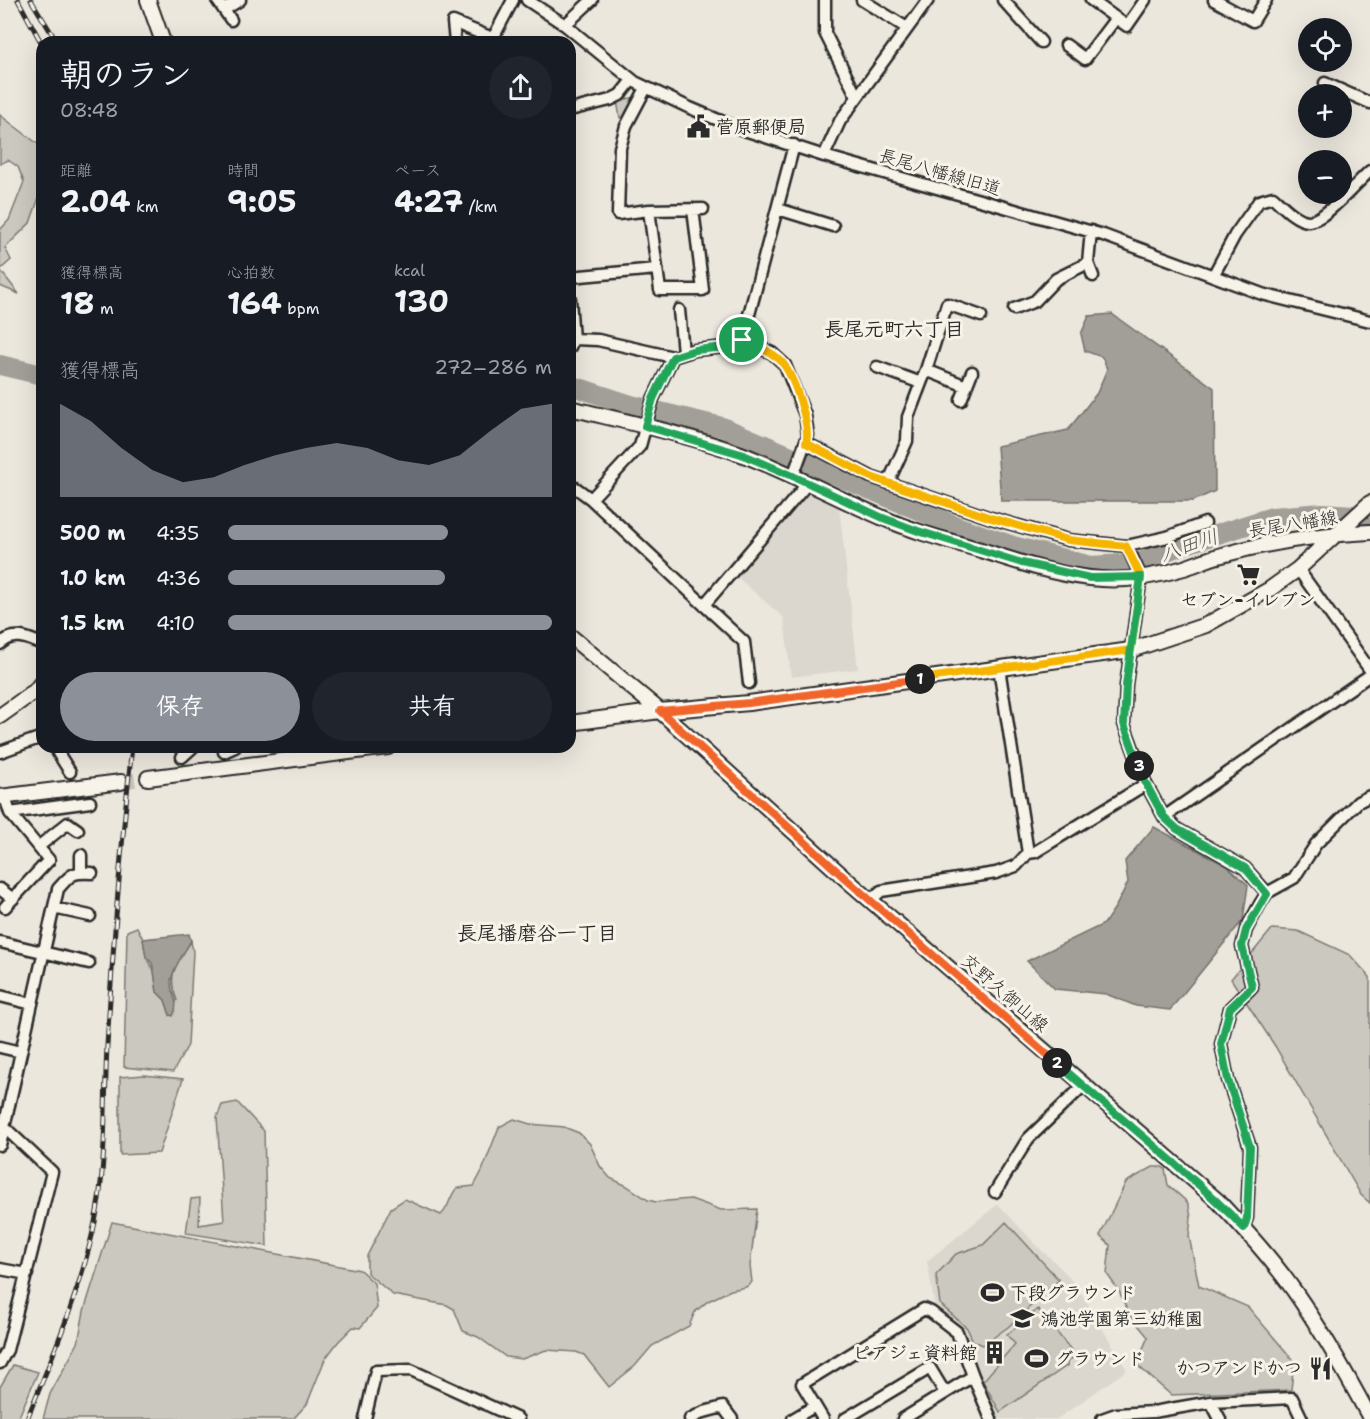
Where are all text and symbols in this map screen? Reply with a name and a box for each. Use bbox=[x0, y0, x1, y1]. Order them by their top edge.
map controls bbox=[1298, 18, 1352, 204]
button: locate bbox=[1298, 18, 1352, 72]
text: 朝のラン bbox=[60, 52, 192, 97]
button: share bbox=[489, 56, 552, 119]
button: + bbox=[1298, 84, 1352, 138]
text: 08:48 bbox=[60, 97, 119, 123]
public building icon: 菅原郵便局 bbox=[685, 114, 711, 140]
place label: 菅原郵便局 bbox=[716, 115, 806, 139]
street label: 長尾八幡線旧道 bbox=[876, 143, 1004, 201]
button: − bbox=[1298, 150, 1352, 204]
text: 距離 bbox=[60, 160, 92, 181]
text: 時間 bbox=[227, 160, 259, 181]
text: ペース bbox=[394, 160, 441, 181]
text: 2.04 bbox=[60, 181, 130, 222]
text: 9:05 bbox=[227, 181, 296, 222]
text: 4:27 bbox=[394, 181, 463, 222]
text: km bbox=[130, 196, 159, 217]
text: /km bbox=[463, 196, 497, 217]
text: kcal bbox=[394, 260, 425, 281]
text: 獲得標高 bbox=[60, 262, 124, 283]
text: 心拍数 bbox=[227, 262, 275, 283]
text: 130 bbox=[394, 281, 449, 322]
text: 18 bbox=[60, 283, 95, 324]
text: 164 bbox=[227, 283, 282, 324]
text: m bbox=[95, 298, 114, 319]
text: bpm bbox=[282, 298, 319, 319]
pin bbox=[716, 314, 767, 365]
district label: 長尾元町六丁目 bbox=[824, 316, 964, 342]
icon: arrive bbox=[725, 323, 758, 356]
text: 272–286 m bbox=[434, 354, 552, 380]
text: 獲得標高 bbox=[60, 357, 140, 383]
street label: 長尾八幡線 bbox=[1247, 505, 1339, 543]
text: 500 m bbox=[60, 520, 126, 546]
text: 4:35 bbox=[156, 520, 199, 546]
water label: 八田川 bbox=[1156, 523, 1222, 567]
supermarket icon: セブン-イレブン bbox=[1235, 561, 1261, 587]
text: 1.0 km bbox=[60, 565, 125, 591]
text: 4:36 bbox=[156, 565, 201, 591]
place label: セブン-イレブン bbox=[1180, 588, 1316, 612]
text: 1.5 km bbox=[60, 610, 124, 636]
text: 4:10 bbox=[156, 610, 195, 636]
pin: 1 bbox=[905, 664, 935, 694]
text: 1 bbox=[916, 668, 924, 689]
button: 保存 bbox=[60, 672, 300, 741]
button: 共有 bbox=[312, 672, 552, 741]
pin: 3 bbox=[1124, 751, 1154, 781]
text: 3 bbox=[1133, 755, 1145, 776]
district label: 長尾播磨谷一丁目 bbox=[457, 920, 617, 946]
street label: 交野久御山線 bbox=[956, 949, 1054, 1037]
pin: 2 bbox=[1042, 1048, 1072, 1078]
text: 2 bbox=[1051, 1052, 1063, 1073]
sports icon: 下段グラウンド bbox=[979, 1280, 1005, 1306]
place label: 下段グラウンド bbox=[1010, 1281, 1136, 1305]
school or university icon: 鴻池学園第三幼稚園 bbox=[1010, 1306, 1036, 1332]
place label: 鴻池学園第三幼稚園 bbox=[1041, 1307, 1203, 1331]
building icon: ピアジェ資料館 bbox=[982, 1340, 1008, 1366]
place label: ピアジェ資料館 bbox=[852, 1341, 977, 1365]
sports icon: グラウンド bbox=[1024, 1346, 1050, 1372]
place label: グラウンド bbox=[1055, 1347, 1145, 1371]
restaurant icon: かつアンドかつ bbox=[1307, 1355, 1333, 1381]
place label: かつアンドかつ bbox=[1176, 1356, 1302, 1380]

